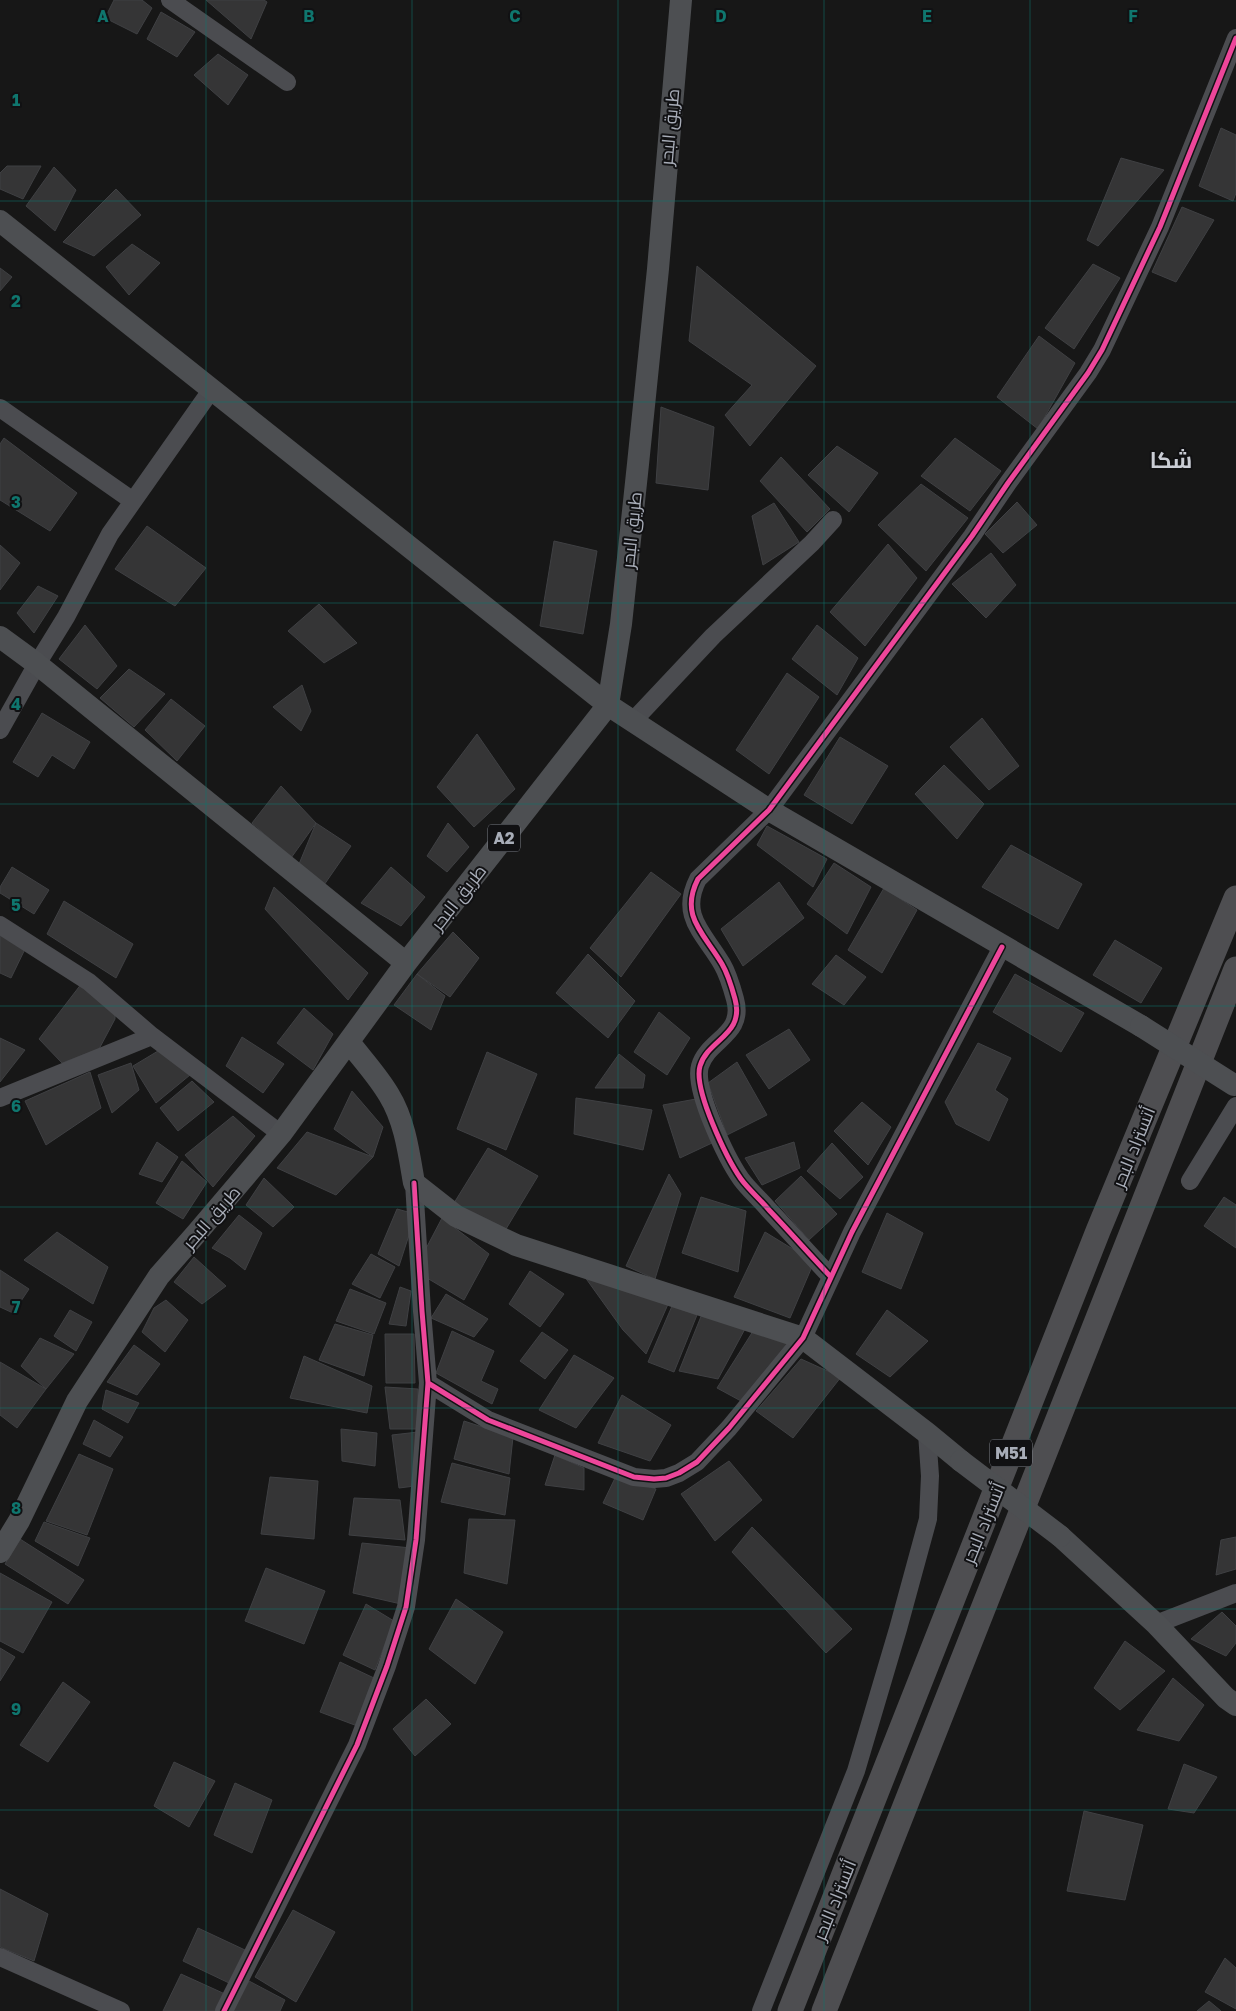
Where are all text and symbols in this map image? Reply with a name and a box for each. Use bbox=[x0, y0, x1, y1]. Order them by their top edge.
text: A bbox=[97, 6, 109, 26]
text: B bbox=[303, 6, 315, 26]
text: C bbox=[509, 6, 521, 26]
text: D bbox=[715, 6, 727, 26]
text: E bbox=[922, 6, 932, 26]
text: F bbox=[1128, 6, 1138, 26]
street label: طريق البحر bbox=[655, 88, 685, 167]
text: 1 bbox=[12, 90, 20, 110]
text: 2 bbox=[11, 291, 21, 311]
district label: شكا bbox=[1150, 446, 1192, 473]
street label: طريق البحر bbox=[616, 491, 648, 571]
text: 3 bbox=[11, 492, 21, 512]
text: 4 bbox=[11, 694, 21, 714]
road number: A2 bbox=[488, 824, 520, 851]
street label: طريق البحر bbox=[425, 860, 492, 936]
text: 5 bbox=[11, 895, 21, 915]
text: 6 bbox=[11, 1096, 21, 1116]
street label: أتستراد البحر bbox=[1106, 1103, 1160, 1192]
street label: طريق البحر bbox=[177, 1181, 246, 1255]
text: 7 bbox=[12, 1297, 21, 1317]
road number: M51 bbox=[990, 1440, 1032, 1466]
street label: أتستراد البحر bbox=[956, 1479, 1010, 1568]
text: 8 bbox=[11, 1498, 21, 1518]
text: 9 bbox=[11, 1699, 21, 1719]
street label: أتستراد البحر bbox=[807, 1856, 861, 1945]

